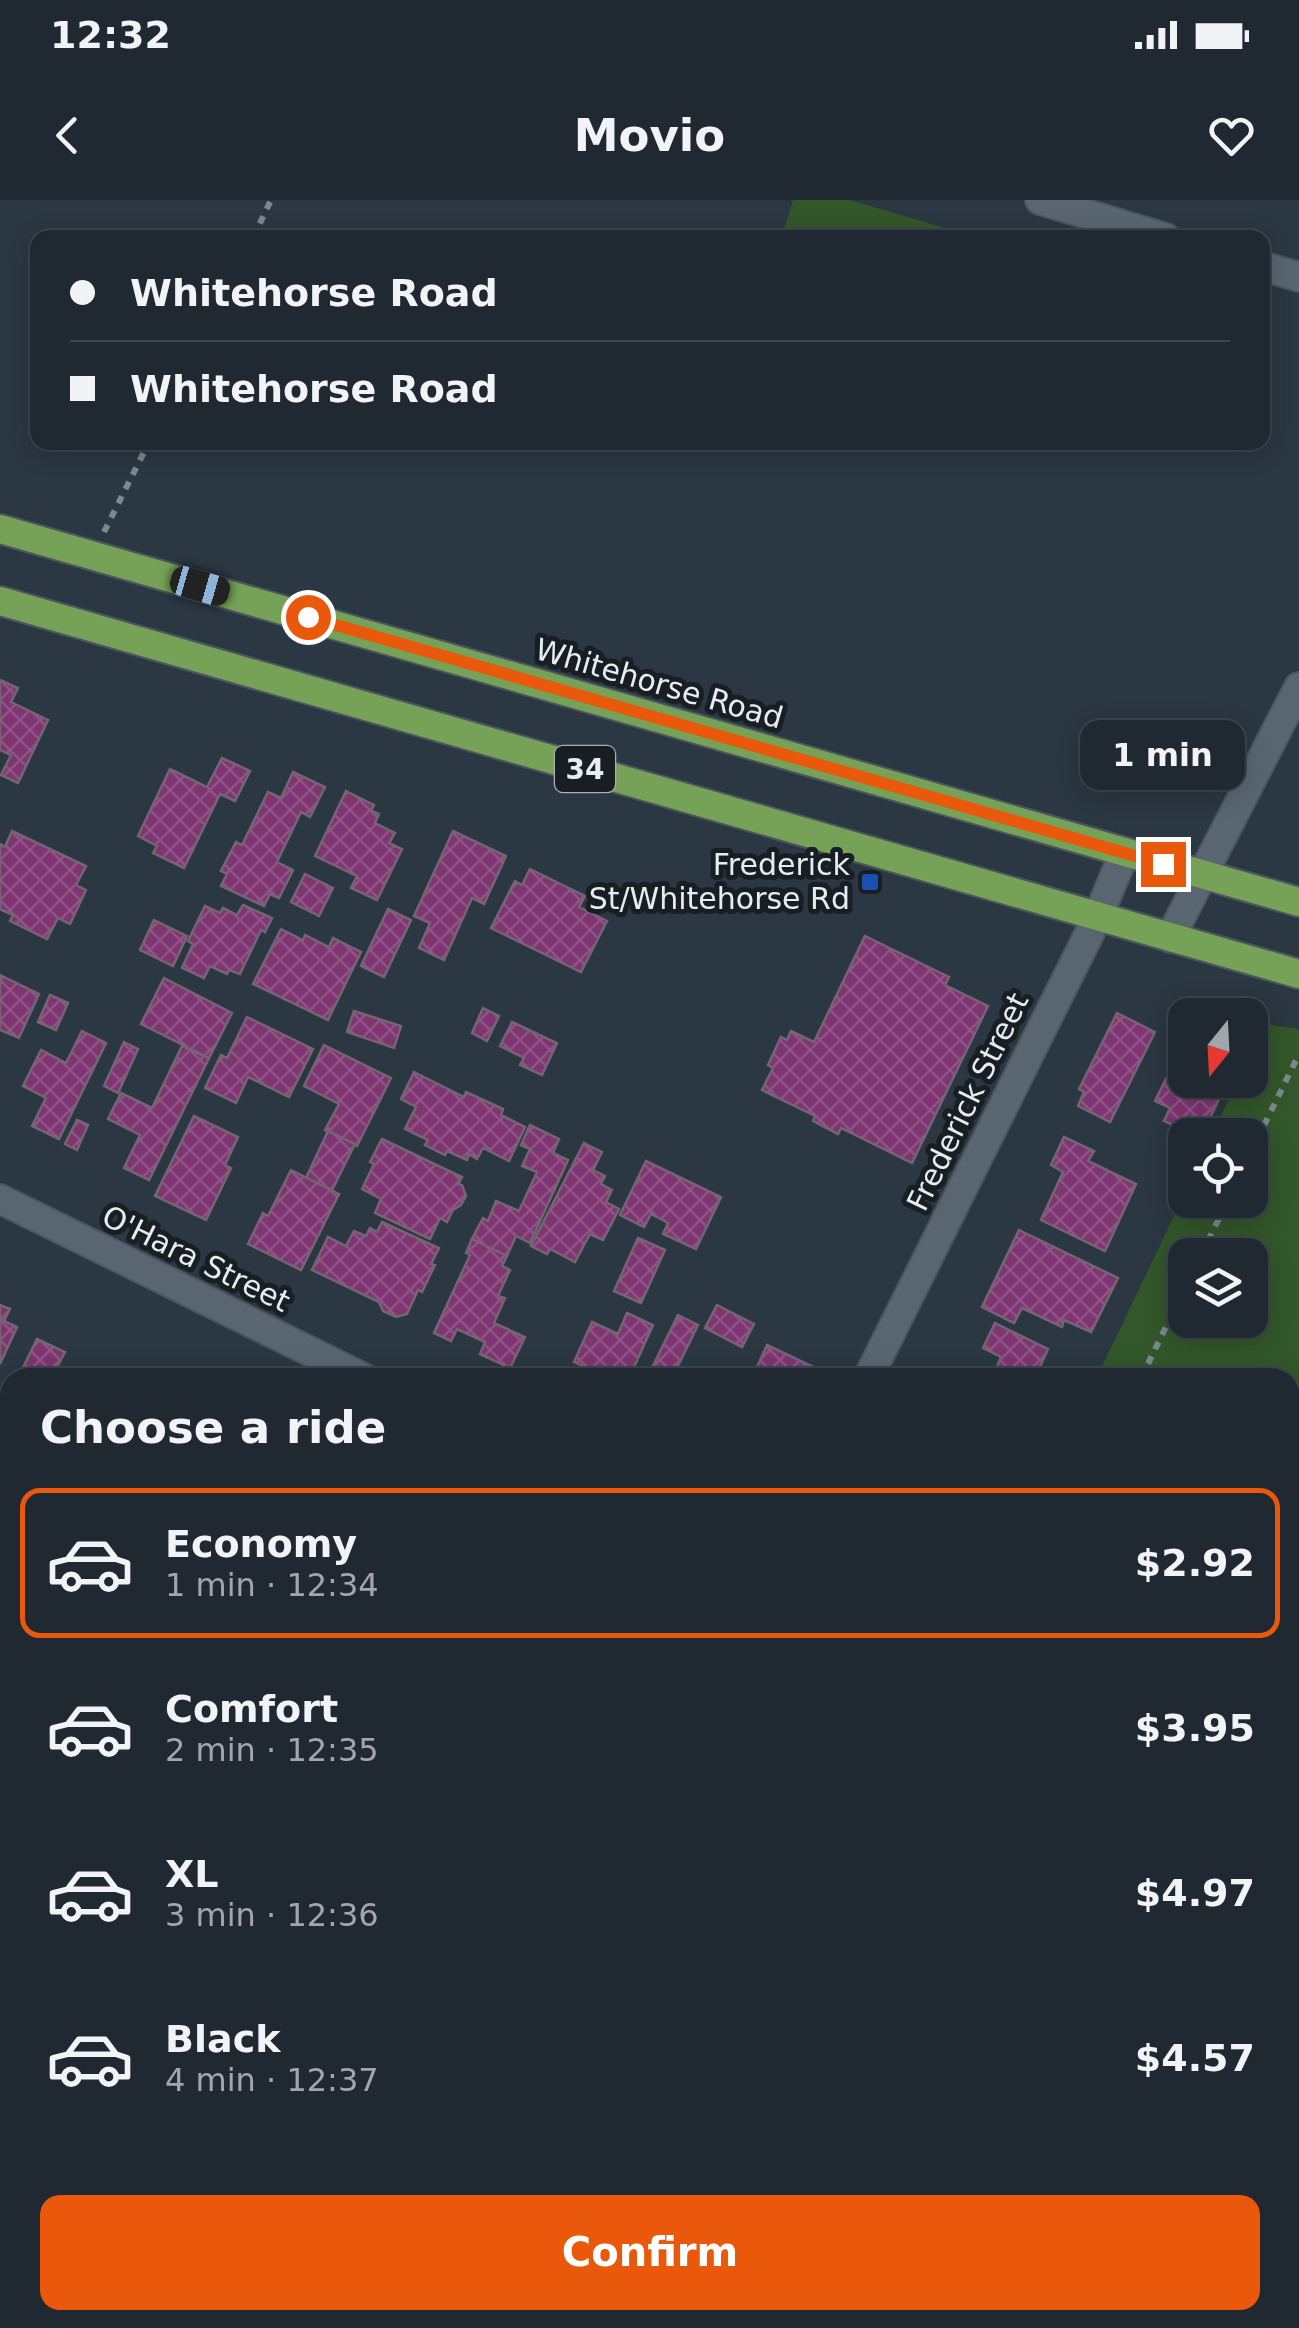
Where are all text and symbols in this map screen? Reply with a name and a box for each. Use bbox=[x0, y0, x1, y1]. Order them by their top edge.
text: 12:32 bbox=[50, 13, 171, 57]
icon: back bbox=[40, 108, 95, 163]
icon: heart bbox=[1204, 108, 1259, 163]
text: Movio bbox=[574, 109, 725, 162]
text: Whitehorse Road bbox=[130, 271, 498, 315]
text: Whitehorse Road bbox=[130, 367, 498, 411]
car bbox=[167, 563, 233, 609]
route start bbox=[286, 595, 331, 640]
street label: Whitehorse Road bbox=[531, 631, 787, 736]
callout: 1 min bbox=[1080, 719, 1246, 789]
text: 1 min bbox=[1112, 736, 1213, 774]
road number: 34 bbox=[555, 746, 615, 792]
route end bbox=[1141, 842, 1186, 887]
place label: Frederick St/Whitehorse Rd bbox=[589, 847, 851, 916]
marker: Frederick St/Whitehorse Rd bbox=[859, 871, 881, 893]
street label: Frederick Street bbox=[900, 987, 1036, 1216]
north arrow bbox=[1168, 998, 1268, 1098]
map controls bbox=[1168, 998, 1268, 1338]
button: locate bbox=[1168, 1118, 1268, 1218]
street label: O'Hara Street bbox=[97, 1198, 296, 1319]
button: layers bbox=[1168, 1238, 1268, 1338]
text: Choose a ride bbox=[40, 1401, 386, 1454]
icon: car bbox=[45, 1518, 135, 1608]
text: Economy bbox=[165, 1522, 357, 1566]
text: $2.92 bbox=[1135, 1541, 1255, 1585]
text: 1 min · 12:34 bbox=[165, 1566, 379, 1604]
icon: car bbox=[45, 1683, 135, 1773]
text: Comfort bbox=[165, 1687, 338, 1731]
text: $3.95 bbox=[1135, 1706, 1255, 1750]
text: 2 min · 12:35 bbox=[165, 1731, 379, 1769]
icon: car bbox=[45, 1848, 135, 1938]
text: XL bbox=[165, 1852, 219, 1896]
text: $4.97 bbox=[1135, 1871, 1255, 1915]
text: 3 min · 12:36 bbox=[165, 1896, 379, 1934]
icon: car bbox=[45, 2013, 135, 2103]
text: Black bbox=[165, 2017, 280, 2061]
text: $4.57 bbox=[1135, 2036, 1255, 2080]
text: 4 min · 12:37 bbox=[165, 2061, 379, 2099]
button: Confirm bbox=[40, 2195, 1260, 2310]

